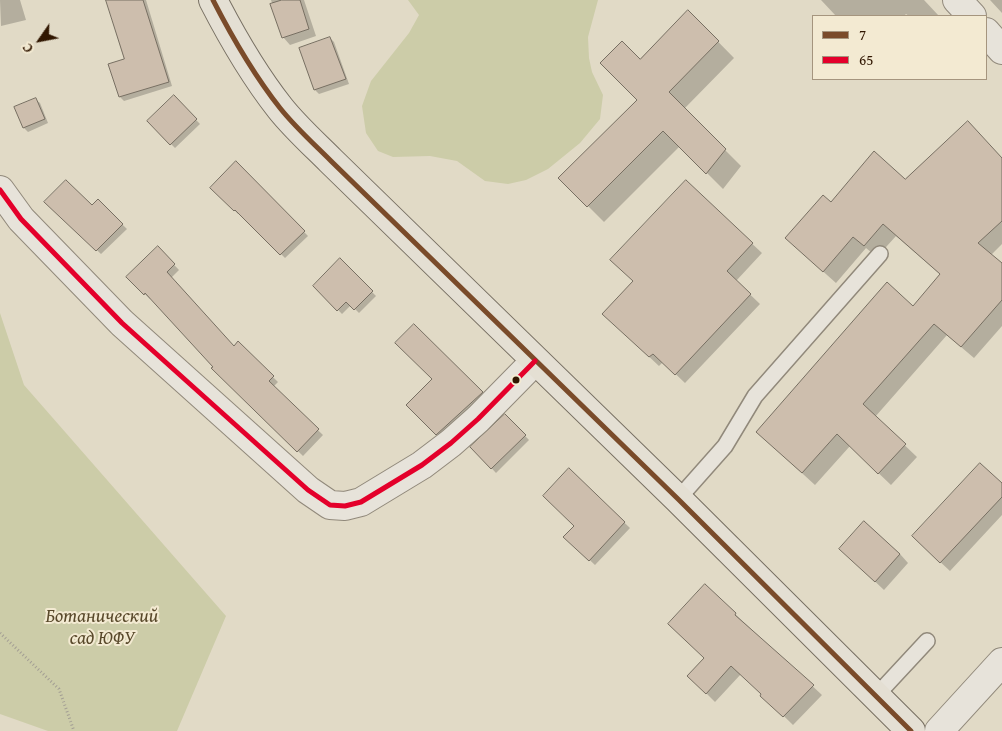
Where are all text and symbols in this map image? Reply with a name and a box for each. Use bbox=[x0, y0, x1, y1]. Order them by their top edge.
north arrow bbox=[15, 15, 65, 65]
legend bbox=[812, 15, 987, 80]
text: 7 bbox=[859, 24, 866, 45]
text: С bbox=[17, 39, 38, 57]
text: 65 bbox=[859, 49, 873, 70]
unlabelled marker bbox=[511, 375, 521, 385]
park label: Ботанический сад ЮФУ bbox=[45, 606, 159, 650]

